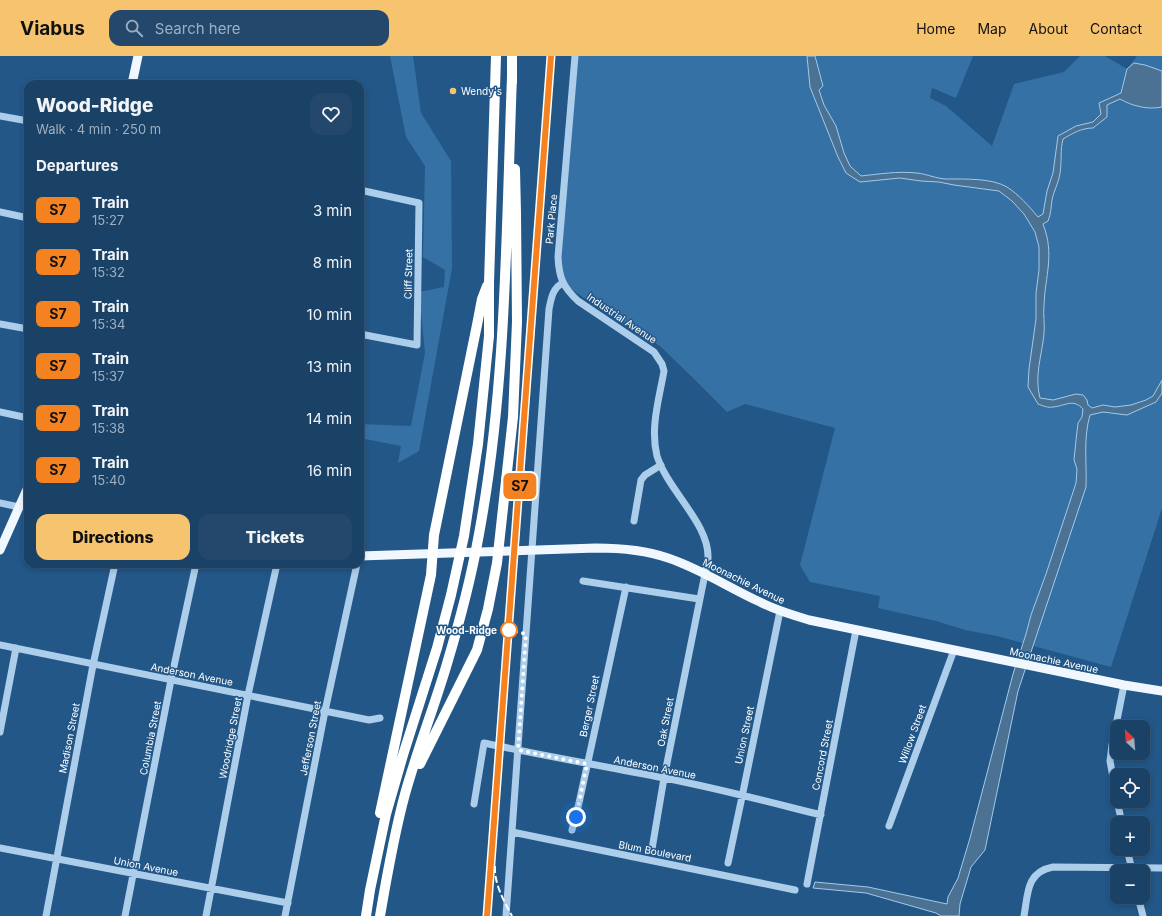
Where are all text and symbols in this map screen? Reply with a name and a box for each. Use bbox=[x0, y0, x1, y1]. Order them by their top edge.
search box bbox=[109, 10, 389, 46]
text: Viabus bbox=[20, 17, 85, 40]
icon: search bbox=[123, 17, 145, 39]
text: Search here bbox=[155, 19, 241, 38]
text: Home bbox=[916, 20, 955, 37]
text: Map bbox=[977, 20, 1007, 37]
text: About bbox=[1029, 20, 1068, 37]
text: Contact bbox=[1090, 20, 1142, 37]
place label: Wendy's bbox=[461, 85, 502, 97]
marker: Wendy's bbox=[448, 86, 458, 96]
button: heart bbox=[310, 93, 352, 135]
text: Wood-Ridge bbox=[36, 94, 153, 117]
text: Walk · 4 min · 250 m bbox=[36, 121, 161, 137]
text: Departures bbox=[36, 156, 118, 175]
text: Train bbox=[92, 193, 129, 212]
street label: Park Place bbox=[543, 193, 559, 245]
text: S7 bbox=[49, 201, 67, 218]
text: 3 min bbox=[313, 201, 352, 220]
text: 15:27 bbox=[92, 212, 124, 228]
text: Train bbox=[92, 245, 129, 264]
street label: Cliff Street bbox=[402, 248, 414, 299]
text: S7 bbox=[49, 253, 67, 270]
text: 8 min bbox=[313, 253, 352, 272]
text: 15:32 bbox=[92, 264, 125, 280]
street label: Industrial Avenue bbox=[585, 290, 659, 346]
text: Train bbox=[92, 297, 129, 316]
text: S7 bbox=[49, 305, 67, 322]
text: 10 min bbox=[307, 305, 352, 324]
text: 15:34 bbox=[92, 316, 125, 332]
text: Train bbox=[92, 349, 129, 368]
text: S7 bbox=[49, 357, 67, 374]
text: 13 min bbox=[307, 357, 352, 376]
text: 15:37 bbox=[92, 368, 124, 384]
text: Train bbox=[92, 401, 129, 420]
text: S7 bbox=[49, 409, 67, 426]
text: 14 min bbox=[306, 409, 352, 428]
text: 15:38 bbox=[92, 420, 125, 436]
text: Train bbox=[92, 453, 129, 472]
text: S7 bbox=[49, 461, 67, 478]
text: 16 min bbox=[307, 461, 352, 480]
text: 15:40 bbox=[92, 472, 126, 488]
line badge: S7 bbox=[502, 473, 538, 499]
text: S7 bbox=[511, 477, 529, 494]
button: Directions bbox=[36, 514, 190, 560]
button: Tickets bbox=[198, 514, 352, 560]
street label: Moonachie Avenue bbox=[701, 556, 787, 606]
marker: Wood-Ridge bbox=[500, 621, 518, 639]
place label: Wood-Ridge bbox=[436, 624, 497, 637]
street label: Moonachie Avenue bbox=[1009, 645, 1100, 675]
street label: Anderson Avenue bbox=[150, 660, 234, 688]
street label: Berger Street bbox=[577, 673, 602, 738]
street label: Woodridge Street bbox=[216, 695, 244, 780]
street label: Oak Street bbox=[654, 696, 676, 748]
street label: Columbia Street bbox=[137, 699, 163, 776]
street label: Jefferson Street bbox=[297, 699, 323, 776]
street label: Madison Street bbox=[56, 701, 82, 774]
street label: Willow Street bbox=[896, 702, 929, 765]
street label: Union Street bbox=[732, 704, 756, 765]
street label: Concord Street bbox=[809, 718, 835, 791]
north arrow bbox=[1110, 720, 1150, 760]
map controls bbox=[1110, 720, 1150, 904]
street label: Anderson Avenue bbox=[613, 753, 697, 781]
button: locate bbox=[1110, 768, 1150, 808]
your location bbox=[566, 807, 586, 827]
button: + bbox=[1110, 816, 1150, 856]
street label: Blum Boulevard bbox=[618, 838, 692, 864]
street label: Union Avenue bbox=[113, 854, 180, 878]
button: − bbox=[1110, 864, 1150, 904]

